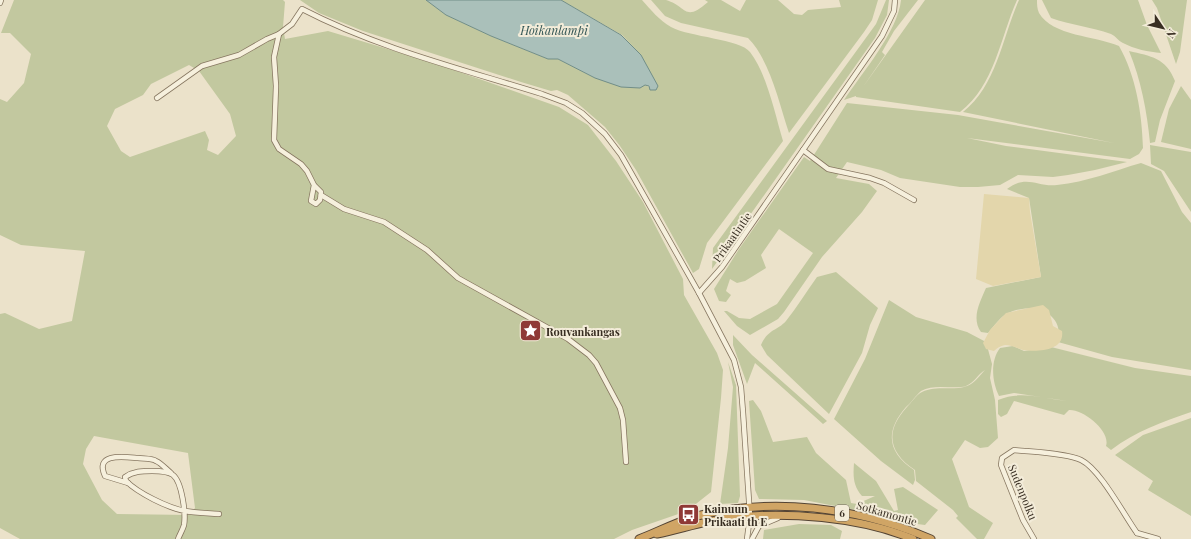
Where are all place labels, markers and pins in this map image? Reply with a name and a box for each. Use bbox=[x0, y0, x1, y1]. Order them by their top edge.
place icon: Rouvankangas bbox=[517, 318, 543, 344]
place label: Rouvankangas bbox=[546, 324, 620, 339]
bus stop icon: Kainuun Prikaati th E bbox=[676, 501, 702, 527]
place label: Kainuun Prikaati th E bbox=[704, 501, 767, 529]

